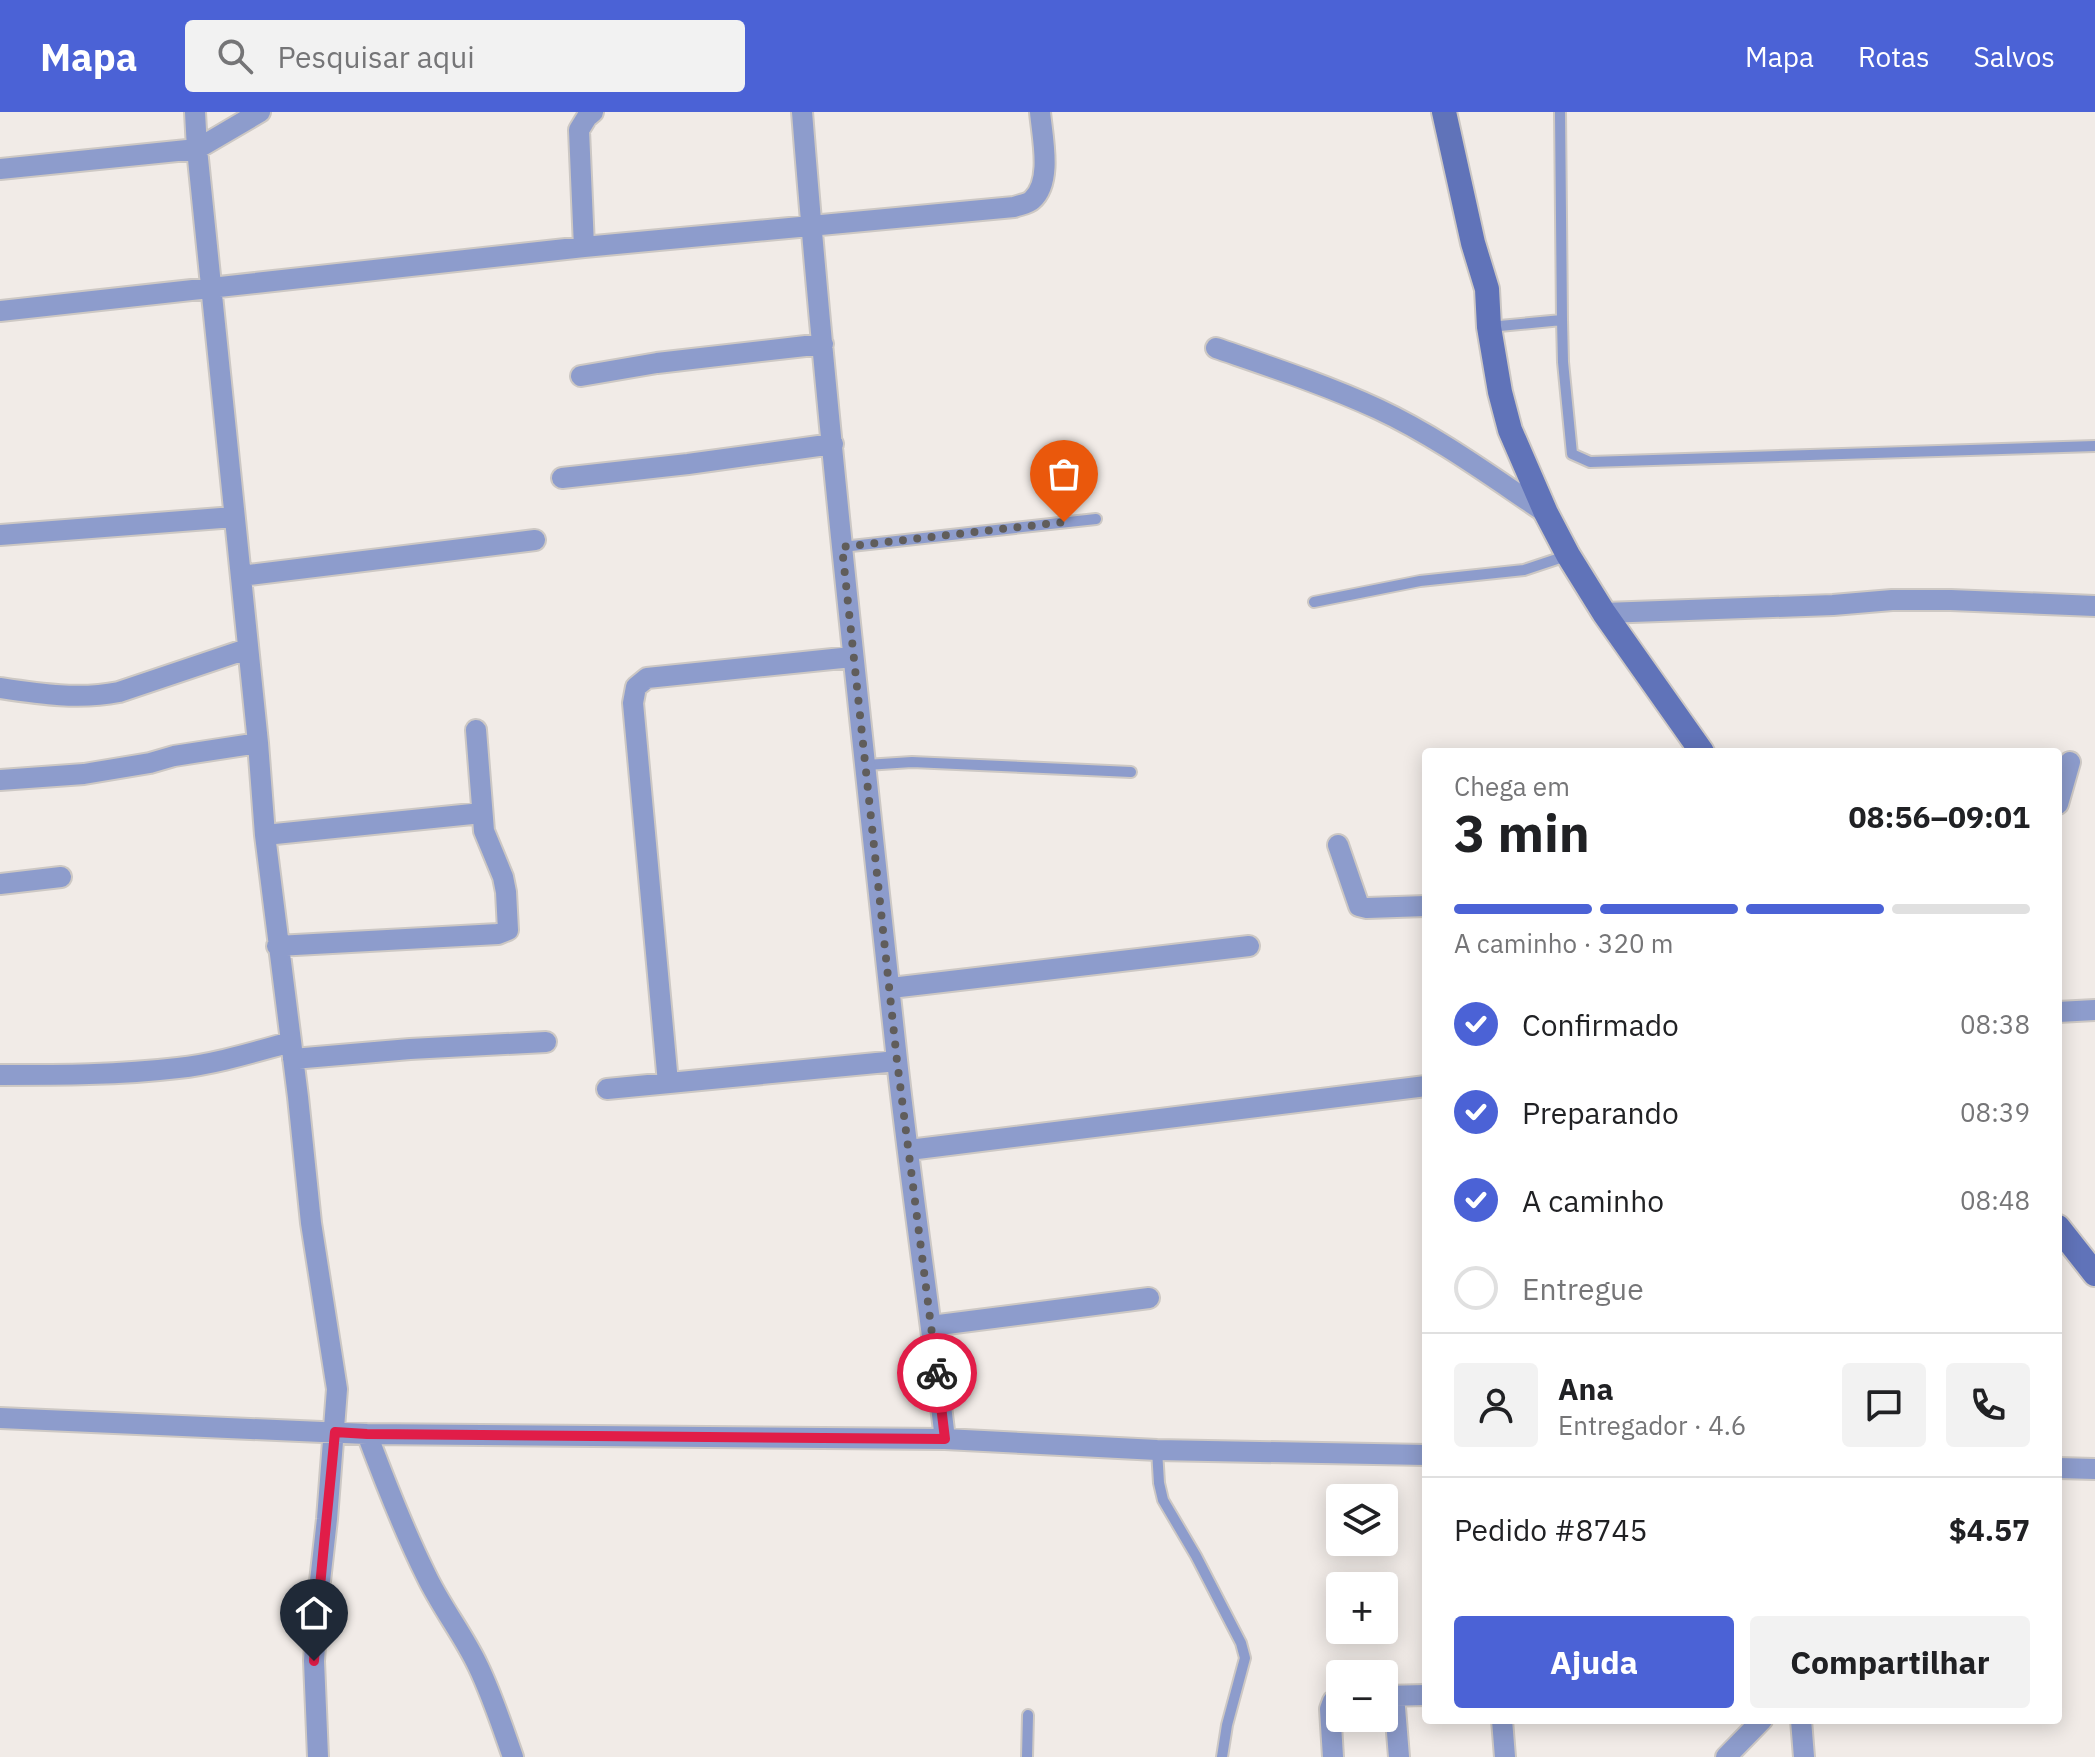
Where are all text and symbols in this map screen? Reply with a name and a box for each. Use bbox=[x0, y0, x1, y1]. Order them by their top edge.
search box bbox=[185, 20, 745, 92]
text: Mapa bbox=[40, 32, 137, 81]
icon: search bbox=[213, 34, 257, 78]
text: Pesquisar aqui bbox=[277, 37, 475, 76]
text: Mapa bbox=[1745, 38, 1814, 75]
text: Rotas bbox=[1858, 38, 1930, 75]
text: Salvos bbox=[1974, 38, 2055, 75]
pin bbox=[1030, 440, 1098, 522]
icon: bag bbox=[1042, 452, 1086, 496]
text: Chega em bbox=[1454, 769, 1570, 803]
text: 08:56–09:01 bbox=[1849, 797, 2030, 836]
text: 3 min bbox=[1454, 799, 1590, 866]
text: A caminho · 320 m bbox=[1454, 926, 1673, 960]
icon: check bbox=[1454, 1002, 1498, 1046]
text: Confirmado bbox=[1522, 1005, 1679, 1044]
text: 08:38 bbox=[1960, 1007, 2030, 1041]
icon: check bbox=[1454, 1090, 1498, 1134]
text: Preparando bbox=[1522, 1093, 1679, 1132]
text: 08:39 bbox=[1960, 1095, 2030, 1129]
icon: check bbox=[1454, 1178, 1498, 1222]
text: A caminho bbox=[1522, 1181, 1664, 1220]
text: 08:48 bbox=[1960, 1183, 2030, 1217]
text: Entregue bbox=[1522, 1269, 1644, 1308]
courier bbox=[897, 1333, 977, 1413]
icon: bike bbox=[915, 1351, 959, 1395]
button: person bbox=[1454, 1363, 1538, 1447]
button: chat bbox=[1842, 1363, 1926, 1447]
button: phone bbox=[1946, 1363, 2030, 1447]
text: Ana bbox=[1558, 1369, 1614, 1408]
text: Entregador · 4.6 bbox=[1558, 1408, 1746, 1442]
map controls bbox=[1326, 1484, 1398, 1732]
button: layers bbox=[1326, 1484, 1398, 1556]
text: Pedido #8745 bbox=[1454, 1510, 1648, 1549]
text: $4.57 bbox=[1949, 1510, 2030, 1549]
button: + bbox=[1326, 1572, 1398, 1644]
pin bbox=[280, 1579, 348, 1661]
icon: home bbox=[292, 1591, 336, 1635]
button: Ajuda bbox=[1454, 1616, 1734, 1708]
button: Compartilhar bbox=[1750, 1616, 2030, 1708]
button: − bbox=[1326, 1660, 1398, 1732]

